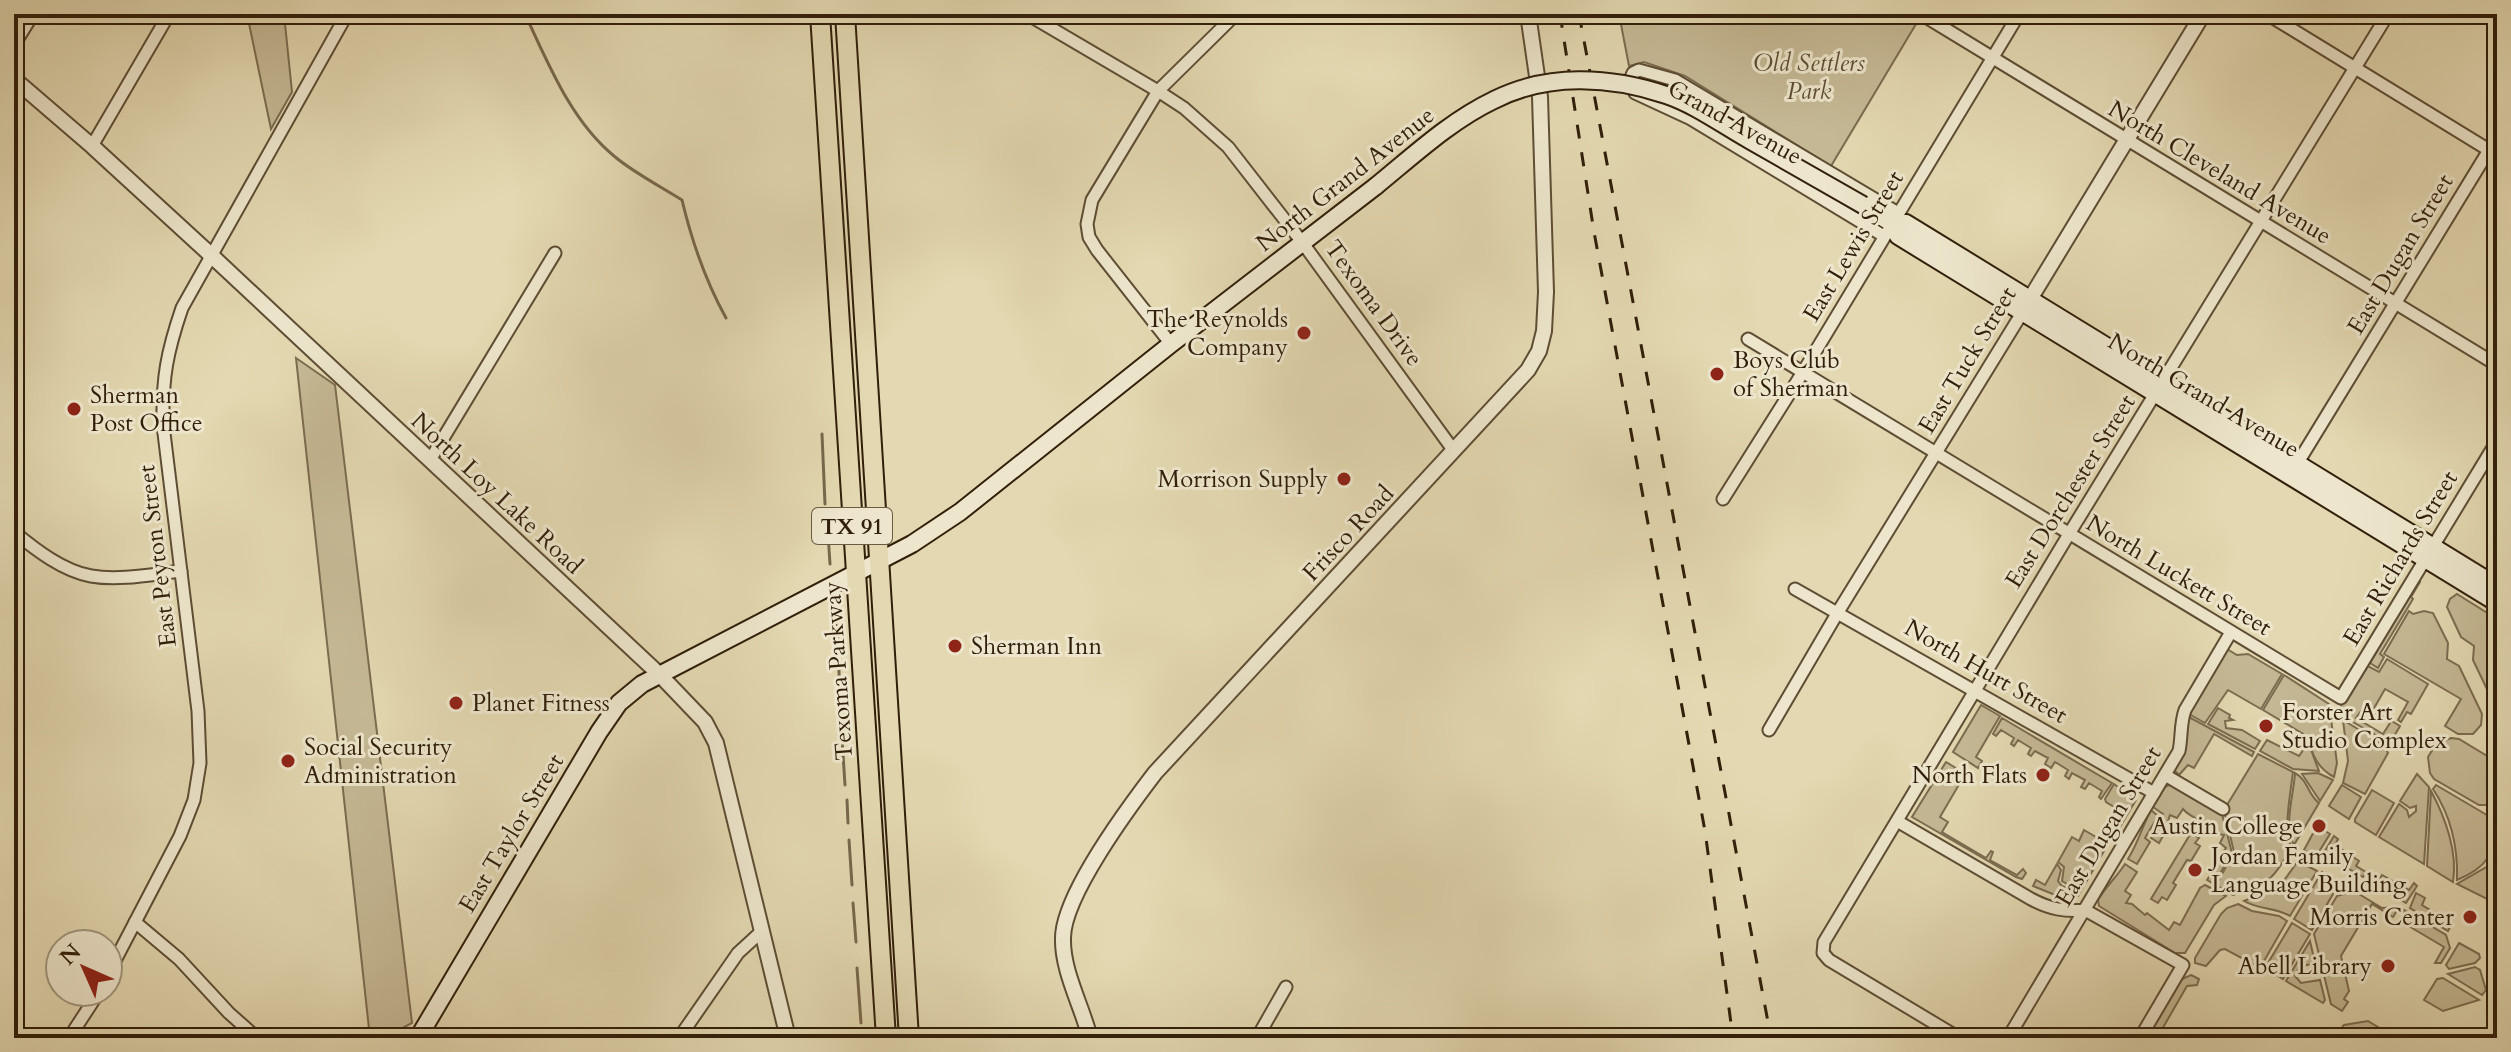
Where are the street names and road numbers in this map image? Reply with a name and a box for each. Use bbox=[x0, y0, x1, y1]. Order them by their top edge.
street label: Grand Avenue bbox=[1662, 72, 1808, 173]
street label: North Cleveland Avenue bbox=[2102, 93, 2338, 252]
street label: North Grand Avenue bbox=[1249, 99, 1441, 260]
street label: East Lewis Street bbox=[1795, 164, 1912, 328]
street label: East Dugan Street bbox=[2340, 168, 2462, 341]
street label: Texoma Drive bbox=[1317, 234, 1431, 373]
street label: East Tuck Street bbox=[1911, 280, 2025, 440]
street label: North Grand Avenue bbox=[2102, 325, 2306, 466]
street label: East Dorchester Street bbox=[1997, 388, 2144, 595]
street label: North Loy Lake Road bbox=[404, 405, 590, 582]
street label: East Peyton Street bbox=[130, 463, 185, 649]
street label: East Richards Street bbox=[2335, 464, 2466, 652]
street label: Frisco Road bbox=[1295, 478, 1402, 589]
street label: North Luckett Street bbox=[2080, 507, 2278, 644]
road number: TX 91 bbox=[812, 508, 892, 544]
street label: Texoma Parkway bbox=[816, 580, 861, 761]
street label: North Hurt Street bbox=[1898, 611, 2074, 732]
street label: East Dugan Street bbox=[2048, 740, 2170, 913]
street label: East Taylor Street bbox=[451, 747, 572, 919]

